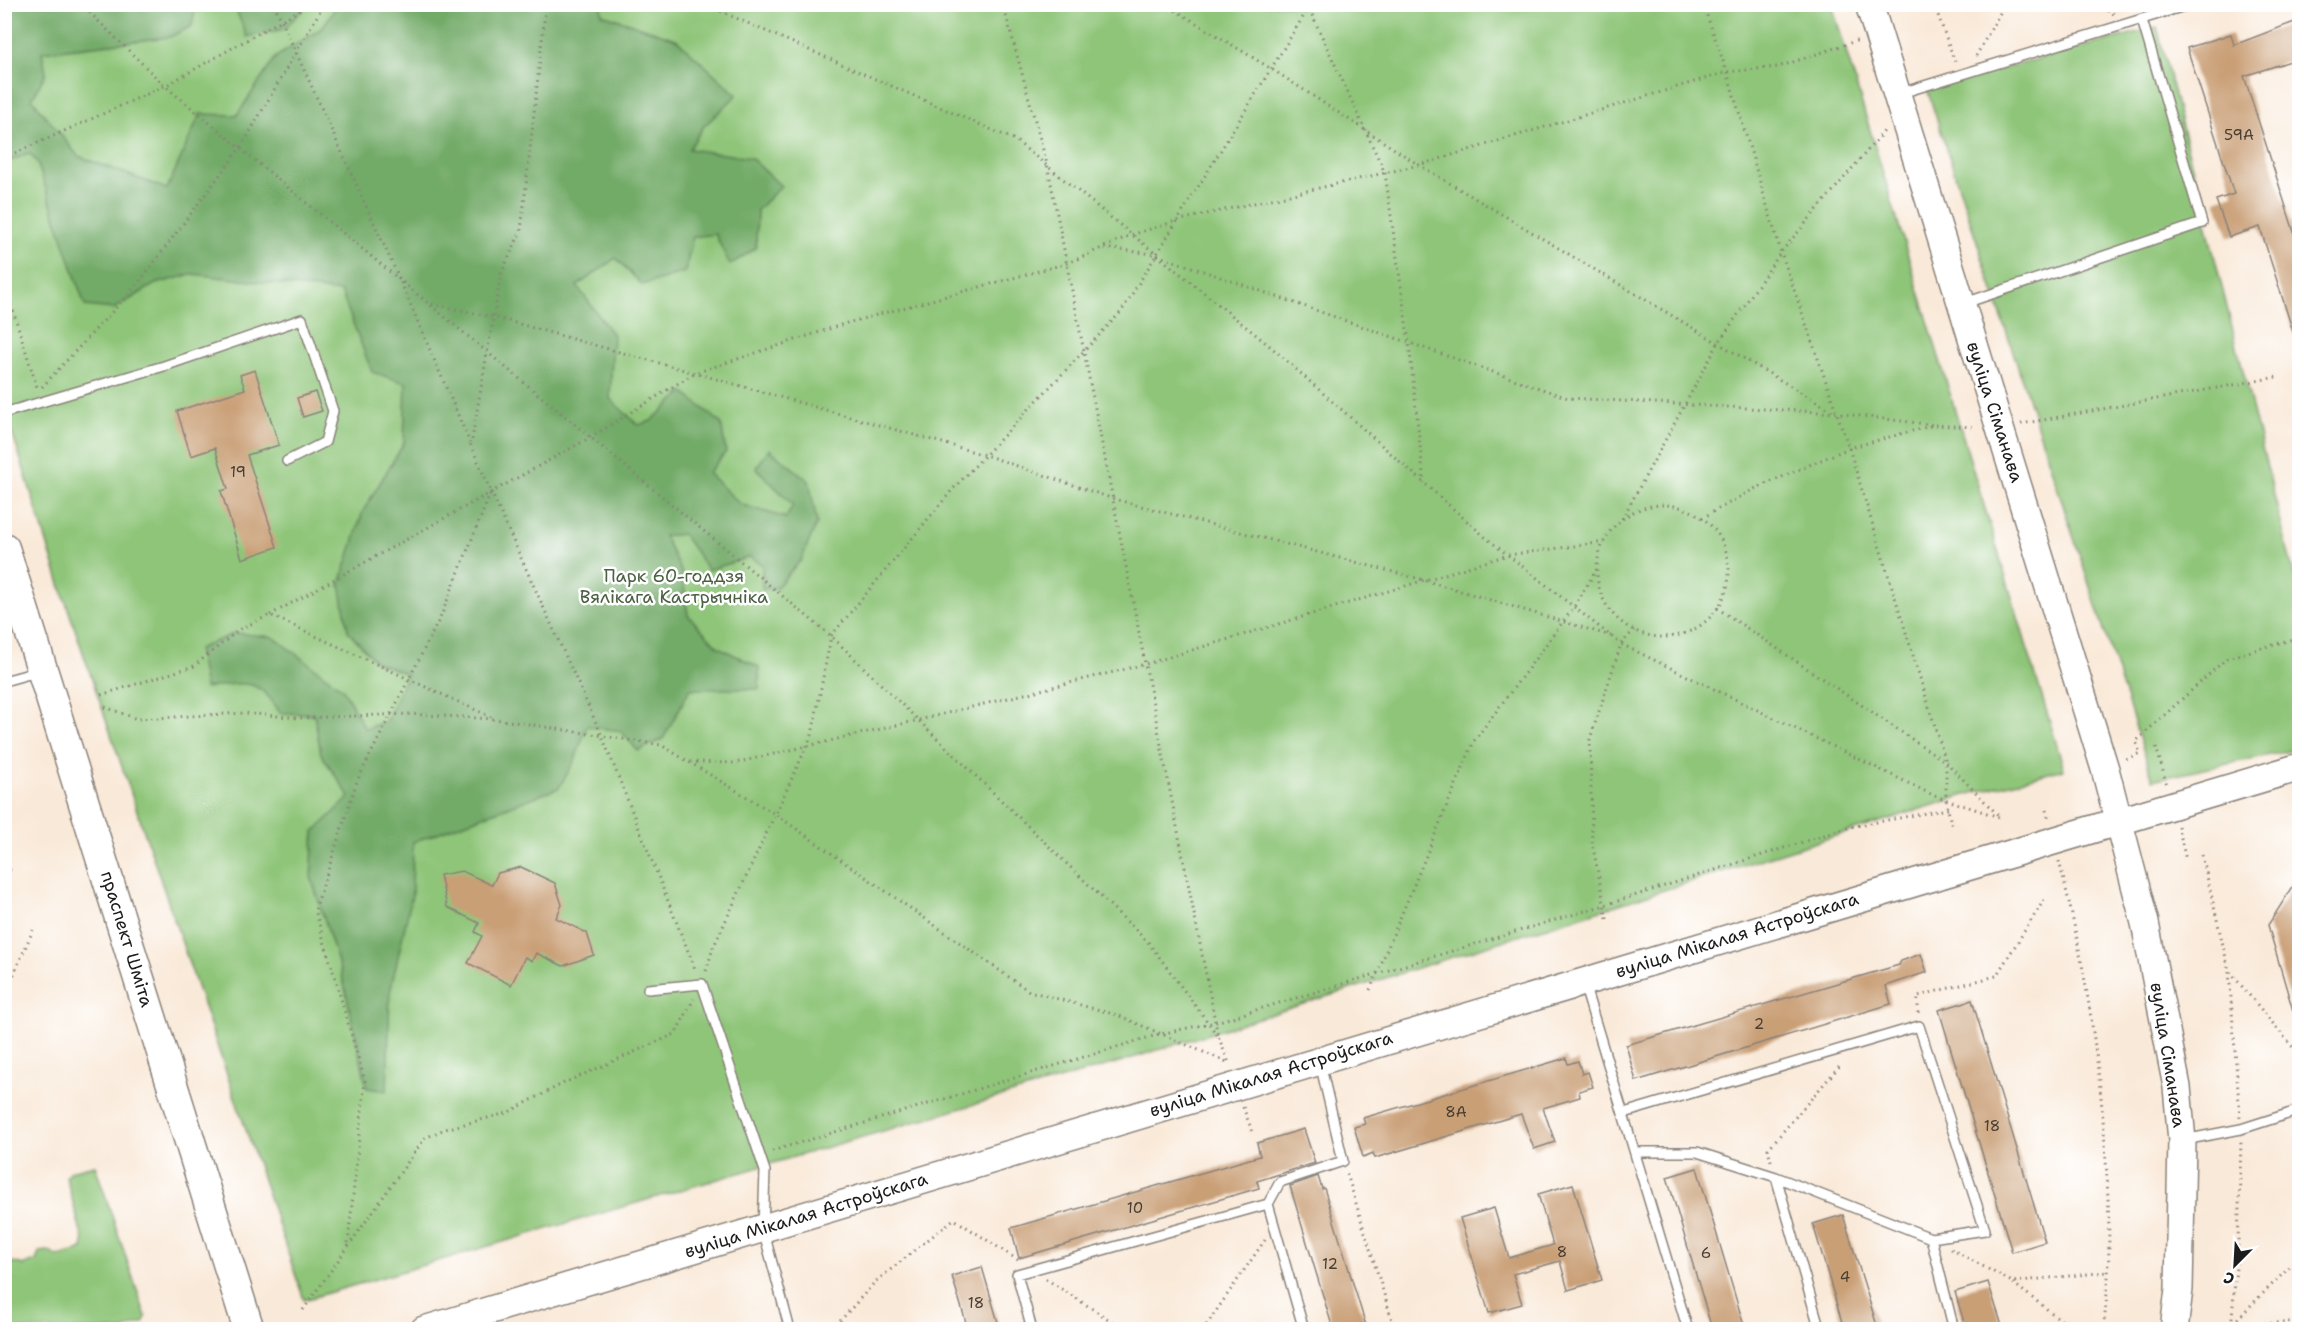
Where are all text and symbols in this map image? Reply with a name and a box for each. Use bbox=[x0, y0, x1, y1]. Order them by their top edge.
house number: 59А bbox=[2224, 125, 2254, 145]
street label: вуліца Сіманава bbox=[1961, 339, 2029, 485]
house number: 19 bbox=[230, 462, 246, 482]
park label: Парк 60-годдзя Вялікага Кастрычніка bbox=[580, 564, 768, 609]
street label: праспект Шміта bbox=[95, 868, 159, 1010]
street label: вуліца Мікалая Астроўскага bbox=[1613, 887, 1861, 983]
street label: вуліца Сіманава bbox=[2145, 981, 2191, 1129]
house number: 2 bbox=[1754, 1014, 1764, 1034]
street label: вуліца Мікалая Астроўскага bbox=[1147, 1026, 1395, 1122]
house number: 8А bbox=[1445, 1102, 1467, 1122]
house number: 18 bbox=[1984, 1116, 2000, 1136]
street label: вуліца Мікалая Астроўскага bbox=[682, 1167, 930, 1263]
house number: 10 bbox=[1127, 1198, 1143, 1218]
north arrow bbox=[2205, 1235, 2265, 1295]
house number: 8 bbox=[1557, 1242, 1567, 1262]
house number: 6 bbox=[1701, 1243, 1711, 1263]
house number: 12 bbox=[1322, 1254, 1338, 1274]
house number: 4 bbox=[1840, 1267, 1850, 1287]
text: С bbox=[2220, 1267, 2238, 1290]
house number: 18 bbox=[968, 1293, 984, 1313]

